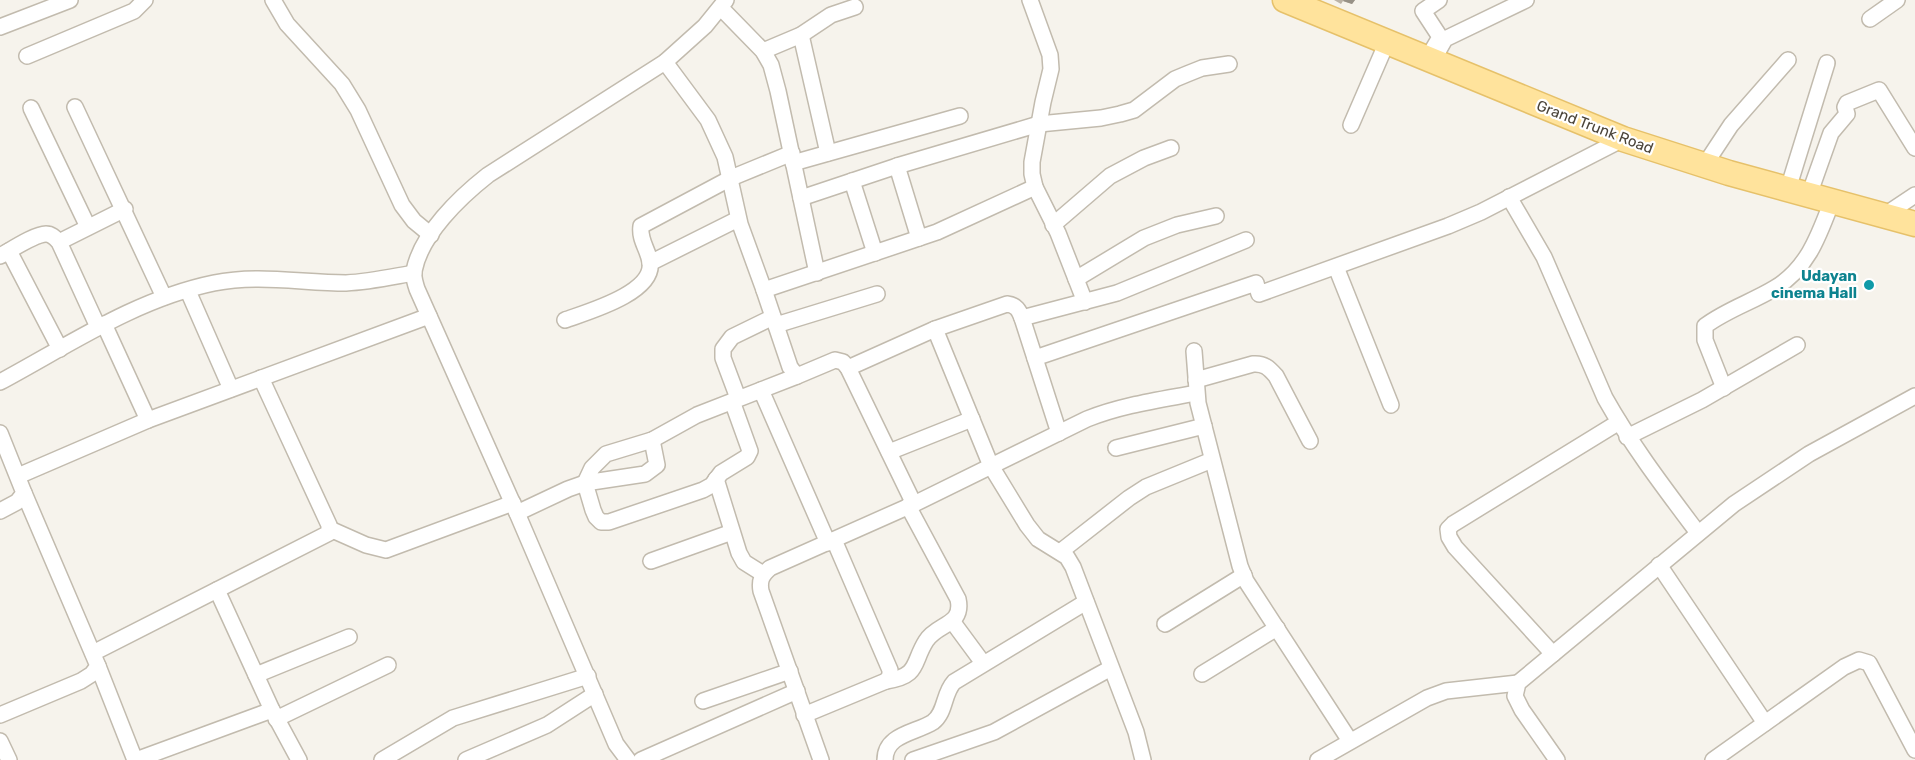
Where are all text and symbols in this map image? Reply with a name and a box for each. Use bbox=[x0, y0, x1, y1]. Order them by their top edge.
street label: Grand Trunk Road bbox=[1534, 96, 1656, 158]
place label: Udayan cinema Hall bbox=[1771, 267, 1857, 302]
marker: Udayan cinema Hall bbox=[1862, 278, 1876, 292]

